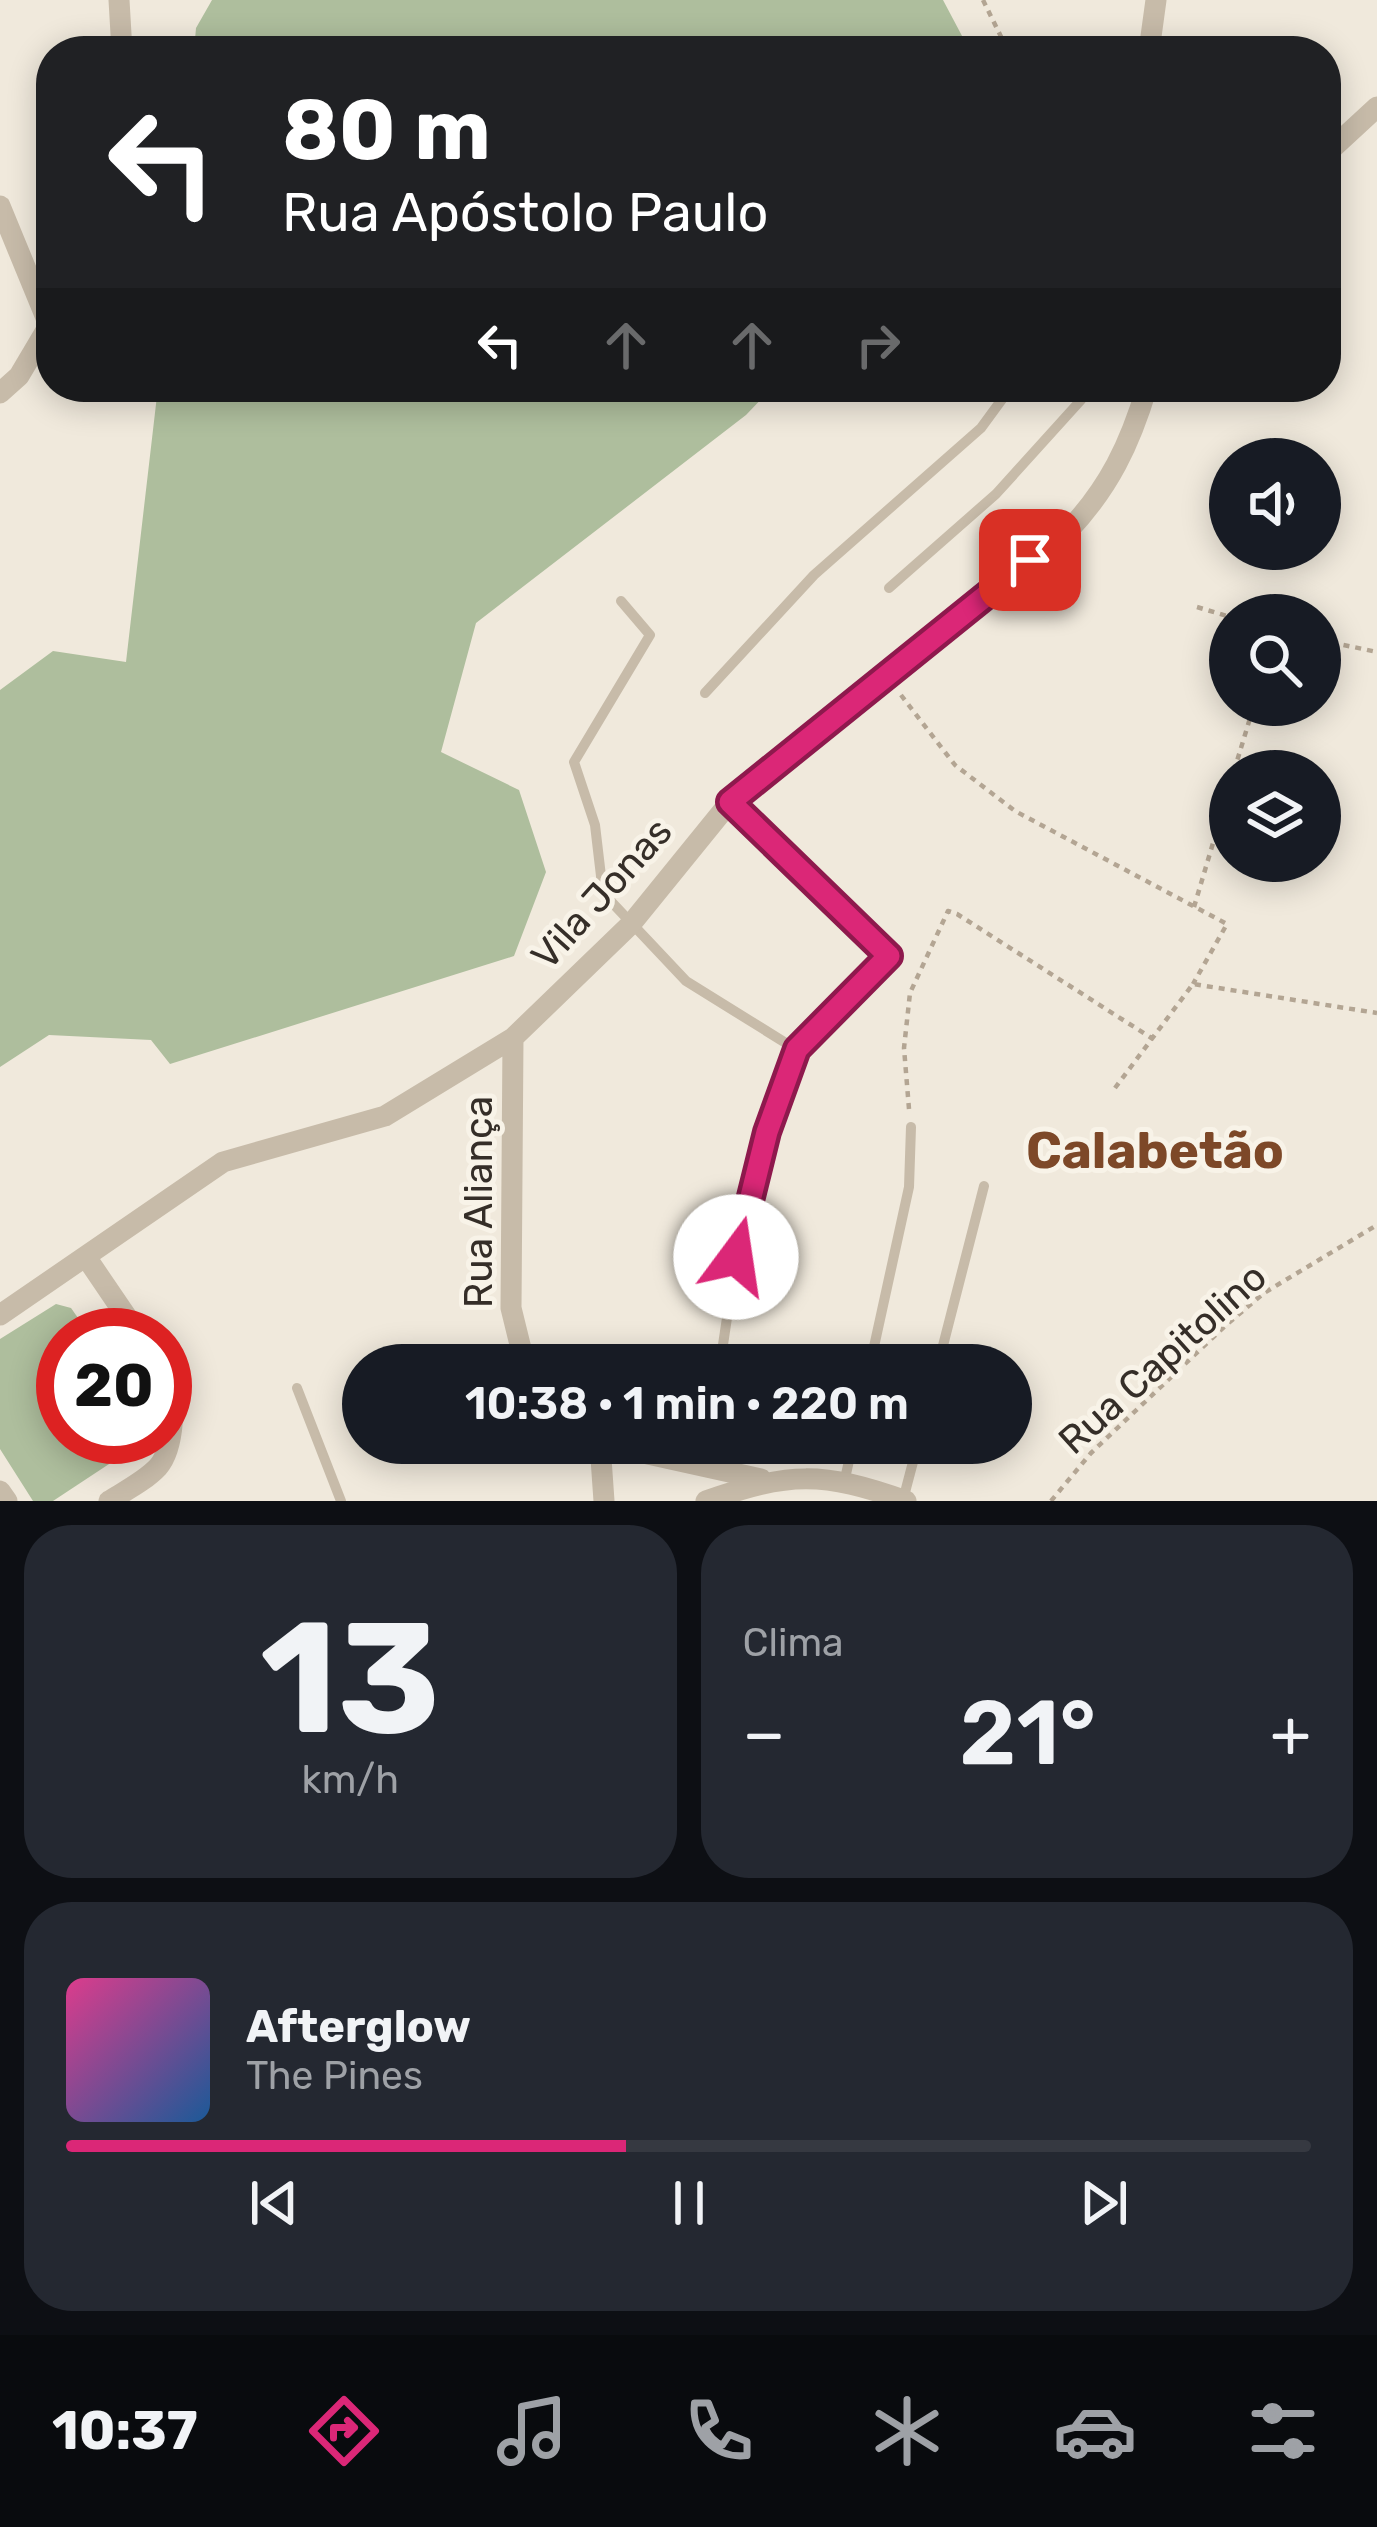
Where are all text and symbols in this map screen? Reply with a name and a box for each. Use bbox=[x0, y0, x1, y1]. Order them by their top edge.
text: 80 m bbox=[282, 80, 491, 180]
icon: left bbox=[84, 84, 240, 240]
text: Rua Apóstolo Paulo bbox=[282, 181, 768, 245]
icon: left bbox=[467, 312, 533, 378]
icon: ahead bbox=[593, 312, 659, 378]
icon: ahead bbox=[719, 312, 785, 378]
icon: right bbox=[845, 312, 911, 378]
map controls bbox=[1209, 438, 1341, 882]
button: sound bbox=[1209, 438, 1341, 570]
pin bbox=[979, 509, 1081, 611]
icon: arrive bbox=[997, 527, 1063, 593]
button: search bbox=[1209, 594, 1341, 726]
button: layers bbox=[1209, 750, 1341, 882]
street label: Vila Jonas bbox=[522, 809, 682, 979]
street label: Rua Aliança bbox=[456, 1096, 502, 1308]
district label: Calabetão bbox=[1026, 1120, 1284, 1181]
position arrow bbox=[673, 1194, 799, 1320]
street label: Rua Capitolino bbox=[1050, 1254, 1276, 1464]
speed limit sign: 20 bbox=[36, 1308, 192, 1464]
text: 10:38 · 1 min · 220 m bbox=[465, 1377, 909, 1430]
text: 13 bbox=[260, 1586, 440, 1771]
text: Clima bbox=[743, 1620, 844, 1666]
text: 21° bbox=[959, 1680, 1096, 1787]
text: − bbox=[743, 1694, 785, 1773]
text: + bbox=[1270, 1694, 1311, 1773]
text: km/h bbox=[302, 1757, 399, 1803]
text: Afterglow bbox=[246, 2000, 471, 2053]
text: The Pines bbox=[246, 2053, 423, 2099]
icon: previous bbox=[241, 2170, 307, 2236]
icon: pause bbox=[656, 2170, 722, 2236]
icon: next bbox=[1071, 2170, 1137, 2236]
icon: directions bbox=[302, 2389, 386, 2473]
icon: music bbox=[490, 2389, 574, 2473]
icon: phone bbox=[677, 2389, 761, 2473]
icon: climate bbox=[865, 2389, 949, 2473]
icon: car bbox=[1053, 2389, 1137, 2473]
icon: filters bbox=[1241, 2389, 1325, 2473]
text: 10:37 bbox=[52, 2399, 198, 2463]

